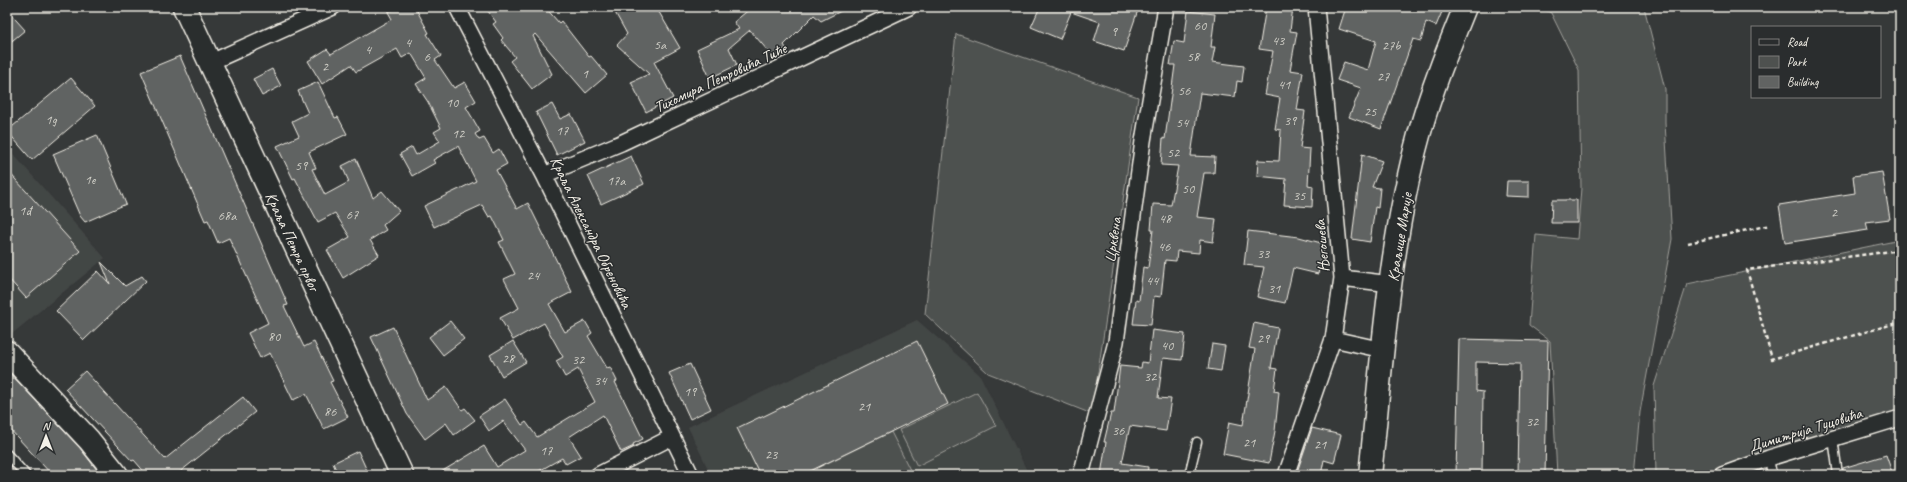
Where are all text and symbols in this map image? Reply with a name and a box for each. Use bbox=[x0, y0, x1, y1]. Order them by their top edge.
house number: 60 bbox=[1194, 17, 1208, 34]
house number: 9 bbox=[1111, 23, 1119, 40]
legend bbox=[1751, 26, 1881, 98]
house number: 43 bbox=[1272, 32, 1286, 49]
house number: 4 bbox=[405, 34, 413, 51]
text: Road bbox=[1787, 34, 1809, 50]
house number: 5a bbox=[654, 36, 667, 53]
house number: 27b bbox=[1382, 37, 1401, 54]
street label: Тихомира Петровића Тиће bbox=[651, 38, 791, 117]
house number: 4 bbox=[365, 41, 373, 58]
house number: 6 bbox=[424, 48, 431, 65]
house number: 58 bbox=[1187, 48, 1201, 65]
text: Park bbox=[1787, 54, 1808, 70]
house number: 2 bbox=[322, 58, 330, 75]
house number: 1 bbox=[582, 65, 589, 82]
house number: 27 bbox=[1377, 68, 1390, 85]
text: Building bbox=[1787, 74, 1819, 90]
house number: 41 bbox=[1278, 76, 1291, 93]
house number: 56 bbox=[1178, 82, 1191, 99]
house number: 10 bbox=[446, 94, 460, 111]
house number: 25 bbox=[1364, 103, 1377, 120]
house number: 1g bbox=[45, 111, 58, 128]
house number: 39 bbox=[1284, 112, 1298, 129]
house number: 54 bbox=[1176, 114, 1190, 131]
house number: 17 bbox=[556, 122, 569, 139]
house number: 12 bbox=[452, 125, 466, 142]
house number: 52 bbox=[1167, 144, 1181, 161]
street label: Краља Александра Обреновића bbox=[546, 153, 637, 313]
house number: 59 bbox=[295, 157, 309, 174]
house number: 1e bbox=[85, 171, 97, 188]
house number: 17a bbox=[607, 172, 626, 189]
house number: 50 bbox=[1182, 180, 1196, 197]
house number: 35 bbox=[1293, 187, 1306, 204]
street label: Краља Петра првог bbox=[261, 189, 325, 296]
street label: Краљице Марије bbox=[1383, 189, 1417, 283]
house number: 1đ bbox=[19, 202, 33, 219]
house number: 2 bbox=[1831, 204, 1839, 221]
house number: 67 bbox=[346, 206, 359, 223]
house number: 68a bbox=[218, 207, 237, 224]
house number: 48 bbox=[1159, 210, 1173, 227]
street label: Црквена bbox=[1100, 215, 1126, 264]
street label: Његошева bbox=[1310, 218, 1334, 273]
house number: 46 bbox=[1158, 238, 1171, 255]
house number: 33 bbox=[1257, 245, 1271, 262]
house number: 24 bbox=[527, 267, 541, 284]
house number: 44 bbox=[1146, 272, 1160, 289]
house number: 31 bbox=[1268, 280, 1281, 297]
house number: 80 bbox=[268, 328, 282, 345]
house number: 29 bbox=[1257, 330, 1271, 347]
house number: 40 bbox=[1161, 337, 1175, 354]
house number: 28 bbox=[502, 350, 516, 367]
house number: 32 bbox=[572, 351, 586, 368]
house number: 32 bbox=[1144, 368, 1158, 385]
house number: 34 bbox=[594, 372, 608, 389]
house number: 19 bbox=[684, 383, 698, 400]
house number: 21 bbox=[858, 398, 871, 415]
house number: 86 bbox=[324, 403, 337, 420]
street label: Димитрија Туцовића bbox=[1746, 403, 1865, 457]
house number: 32 bbox=[1526, 413, 1540, 430]
north arrow bbox=[26, 416, 66, 456]
text: N bbox=[43, 419, 52, 433]
house number: 36 bbox=[1112, 422, 1125, 439]
house number: 21 bbox=[1243, 434, 1256, 451]
house number: 21 bbox=[1314, 436, 1327, 453]
house number: 17 bbox=[540, 442, 553, 459]
house number: 23 bbox=[765, 446, 779, 463]

